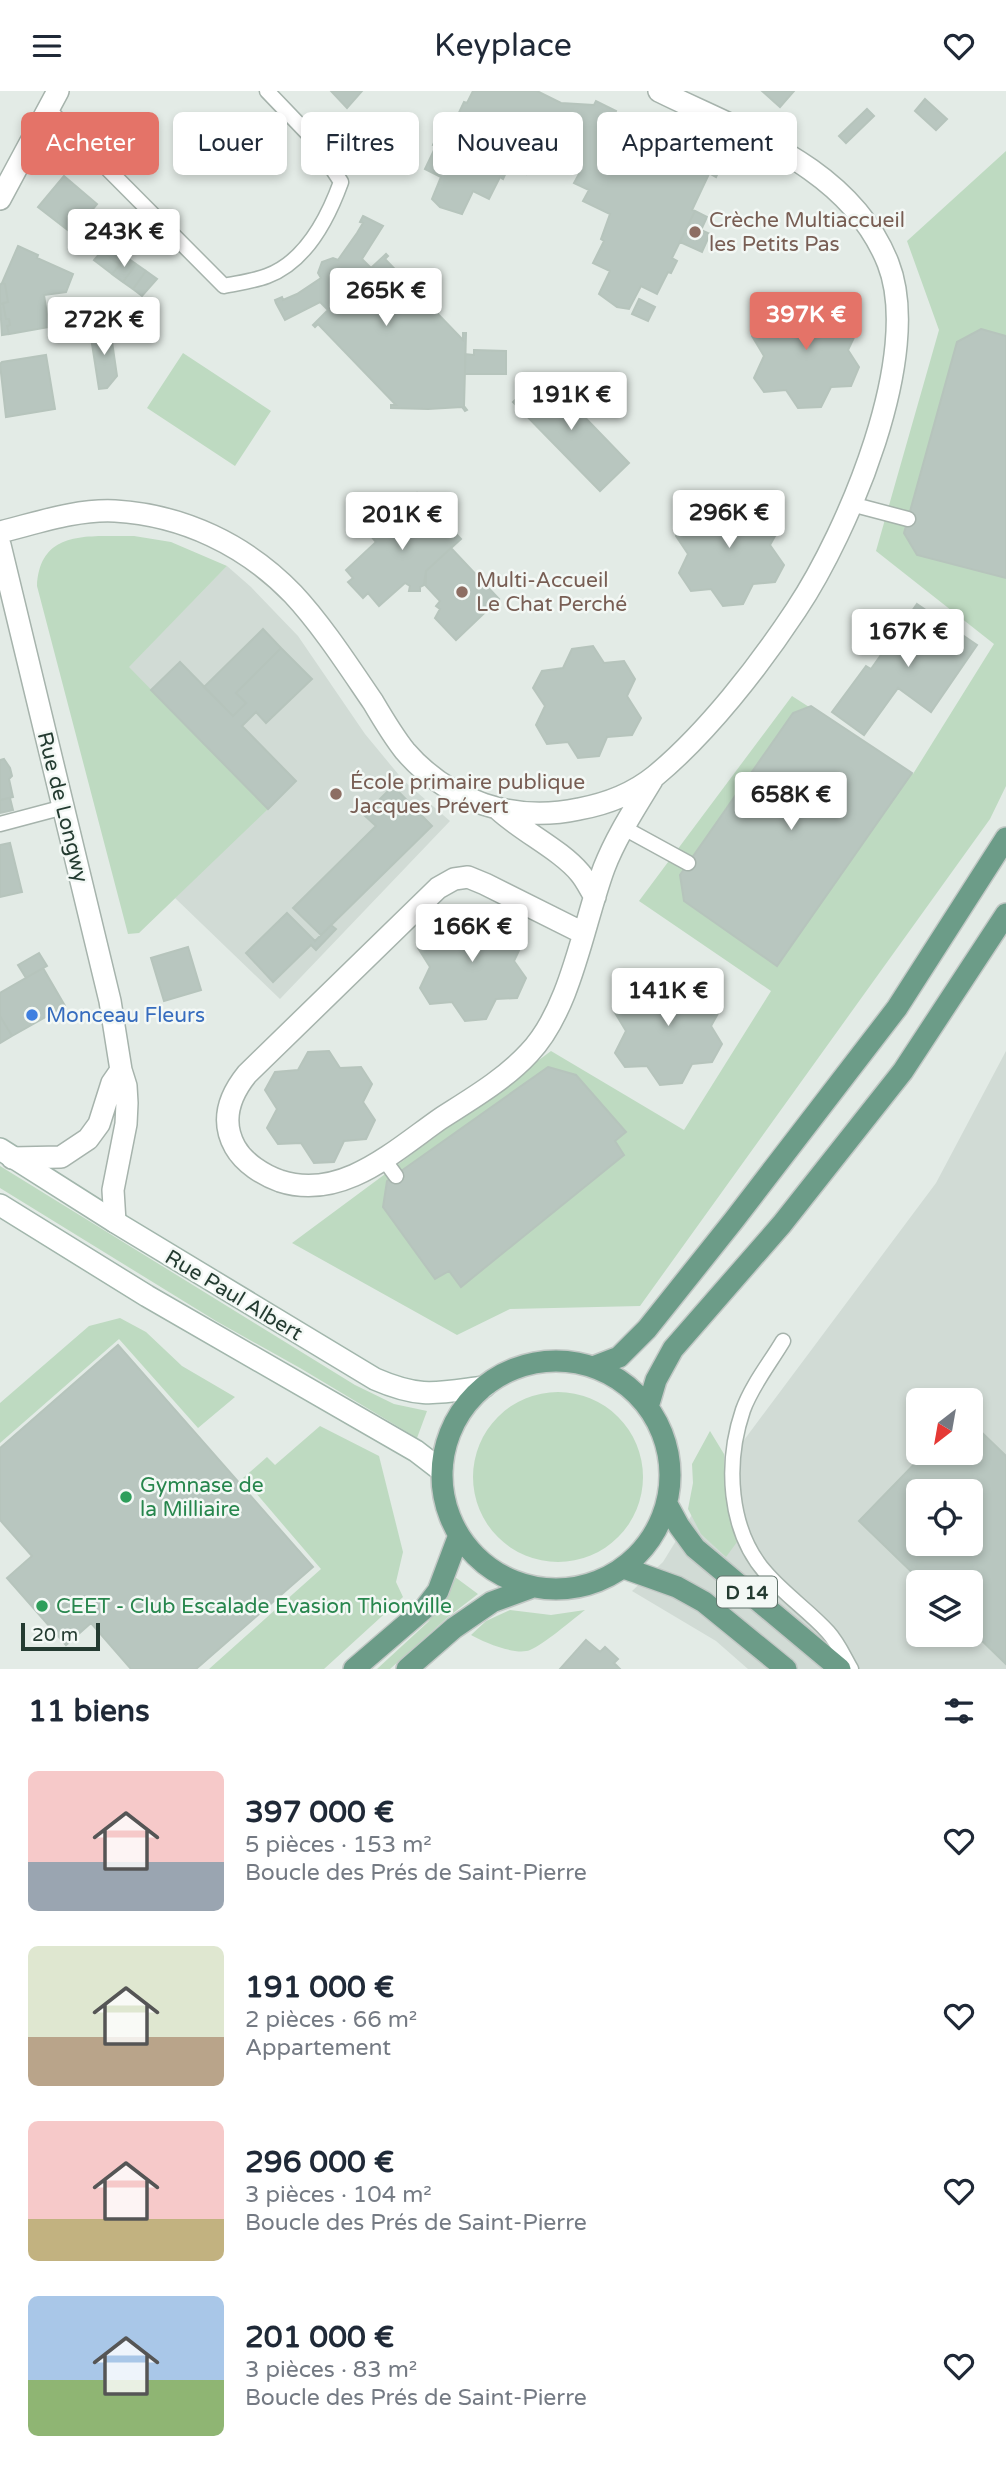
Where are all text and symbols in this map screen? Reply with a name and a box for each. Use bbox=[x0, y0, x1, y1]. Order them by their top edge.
icon: menu bbox=[28, 27, 66, 65]
text: Keyplace bbox=[434, 27, 572, 65]
icon: heart bbox=[940, 27, 978, 65]
chip: Acheter bbox=[21, 112, 159, 175]
chip: Louer bbox=[173, 112, 287, 175]
chip: Filtres bbox=[301, 112, 419, 175]
chip: Nouveau bbox=[433, 112, 583, 175]
chip: Appartement bbox=[597, 112, 797, 175]
place label: Crèche Multiaccueil les Petits Pas bbox=[709, 208, 905, 257]
pin: 243K € bbox=[67, 209, 181, 269]
text: 243K € bbox=[84, 218, 164, 246]
marker: Crèche Multiaccueil les Petits Pas bbox=[687, 224, 703, 240]
pin: 265K € bbox=[329, 268, 443, 328]
text: 265K € bbox=[346, 277, 426, 305]
pin: 397K € bbox=[749, 293, 863, 352]
pin: 272K € bbox=[47, 297, 161, 357]
text: 397K € bbox=[766, 301, 846, 329]
text: 272K € bbox=[64, 306, 144, 334]
pin: 191K € bbox=[514, 373, 628, 432]
text: 191K € bbox=[531, 381, 611, 409]
pin: 296K € bbox=[672, 491, 786, 550]
pin: 201K € bbox=[345, 493, 459, 552]
text: 296K € bbox=[689, 499, 769, 527]
text: 201K € bbox=[362, 501, 442, 529]
place label: Multi-Accueil Le Chat Perché bbox=[476, 568, 627, 617]
marker: Multi-Accueil Le Chat Perché bbox=[454, 584, 470, 600]
pin: 167K € bbox=[851, 609, 965, 669]
text: 167K € bbox=[868, 618, 948, 646]
street label: Rue de Longwy bbox=[32, 729, 93, 885]
place label: École primaire publique Jacques Prévert bbox=[350, 770, 585, 819]
pin: 658K € bbox=[734, 773, 848, 832]
text: 658K € bbox=[751, 781, 831, 809]
marker: École primaire publique Jacques Prévert bbox=[328, 786, 344, 802]
pin: 166K € bbox=[415, 905, 529, 964]
text: 166K € bbox=[432, 913, 512, 941]
pin: 141K € bbox=[611, 969, 725, 1028]
text: 141K € bbox=[628, 977, 708, 1005]
place label: Monceau Fleurs bbox=[46, 1003, 205, 1028]
marker: Monceau Fleurs bbox=[24, 1007, 40, 1023]
street label: Rue Paul Albert bbox=[161, 1245, 307, 1346]
north arrow bbox=[906, 1388, 984, 1465]
map controls bbox=[906, 1388, 983, 1647]
place label: Gymnase de la Milliaire bbox=[140, 1473, 264, 1522]
button: locate bbox=[906, 1479, 983, 1556]
marker: Gymnase de la Milliaire bbox=[118, 1489, 134, 1505]
button: layers bbox=[906, 1570, 983, 1647]
road number: D 14 bbox=[717, 1576, 777, 1607]
place label: CEET - Club Escalade Evasion Thionville bbox=[56, 1594, 452, 1619]
marker: CEET - Club Escalade Evasion Thionville bbox=[34, 1598, 50, 1614]
scale bar bbox=[21, 1620, 100, 1652]
text: 20 m bbox=[32, 1624, 78, 1646]
icon: filters bbox=[940, 1692, 978, 1730]
text: 11 biens bbox=[28, 1693, 150, 1730]
text: 397 000 € bbox=[245, 1794, 394, 1831]
icon: home bbox=[84, 1799, 168, 1883]
icon: heart bbox=[940, 1822, 978, 1860]
text: 5 pièces · 153 m² bbox=[245, 1831, 432, 1859]
text: Boucle des Prés de Saint-Pierre bbox=[245, 1859, 587, 1887]
text: 191 000 € bbox=[245, 1969, 394, 2006]
icon: home bbox=[84, 1974, 168, 2058]
icon: heart bbox=[940, 1997, 978, 2035]
text: 2 pièces · 66 m² bbox=[245, 2006, 417, 2034]
text: Appartement bbox=[245, 2034, 391, 2062]
text: 296 000 € bbox=[245, 2144, 394, 2181]
icon: home bbox=[84, 2149, 168, 2233]
icon: heart bbox=[940, 2172, 978, 2210]
text: 3 pièces · 104 m² bbox=[245, 2181, 432, 2209]
text: Boucle des Prés de Saint-Pierre bbox=[245, 2209, 587, 2237]
text: 201 000 € bbox=[245, 2319, 394, 2356]
icon: home bbox=[84, 2324, 168, 2408]
icon: heart bbox=[940, 2347, 978, 2385]
text: 3 pièces · 83 m² bbox=[245, 2356, 417, 2384]
text: Boucle des Prés de Saint-Pierre bbox=[245, 2384, 587, 2412]

